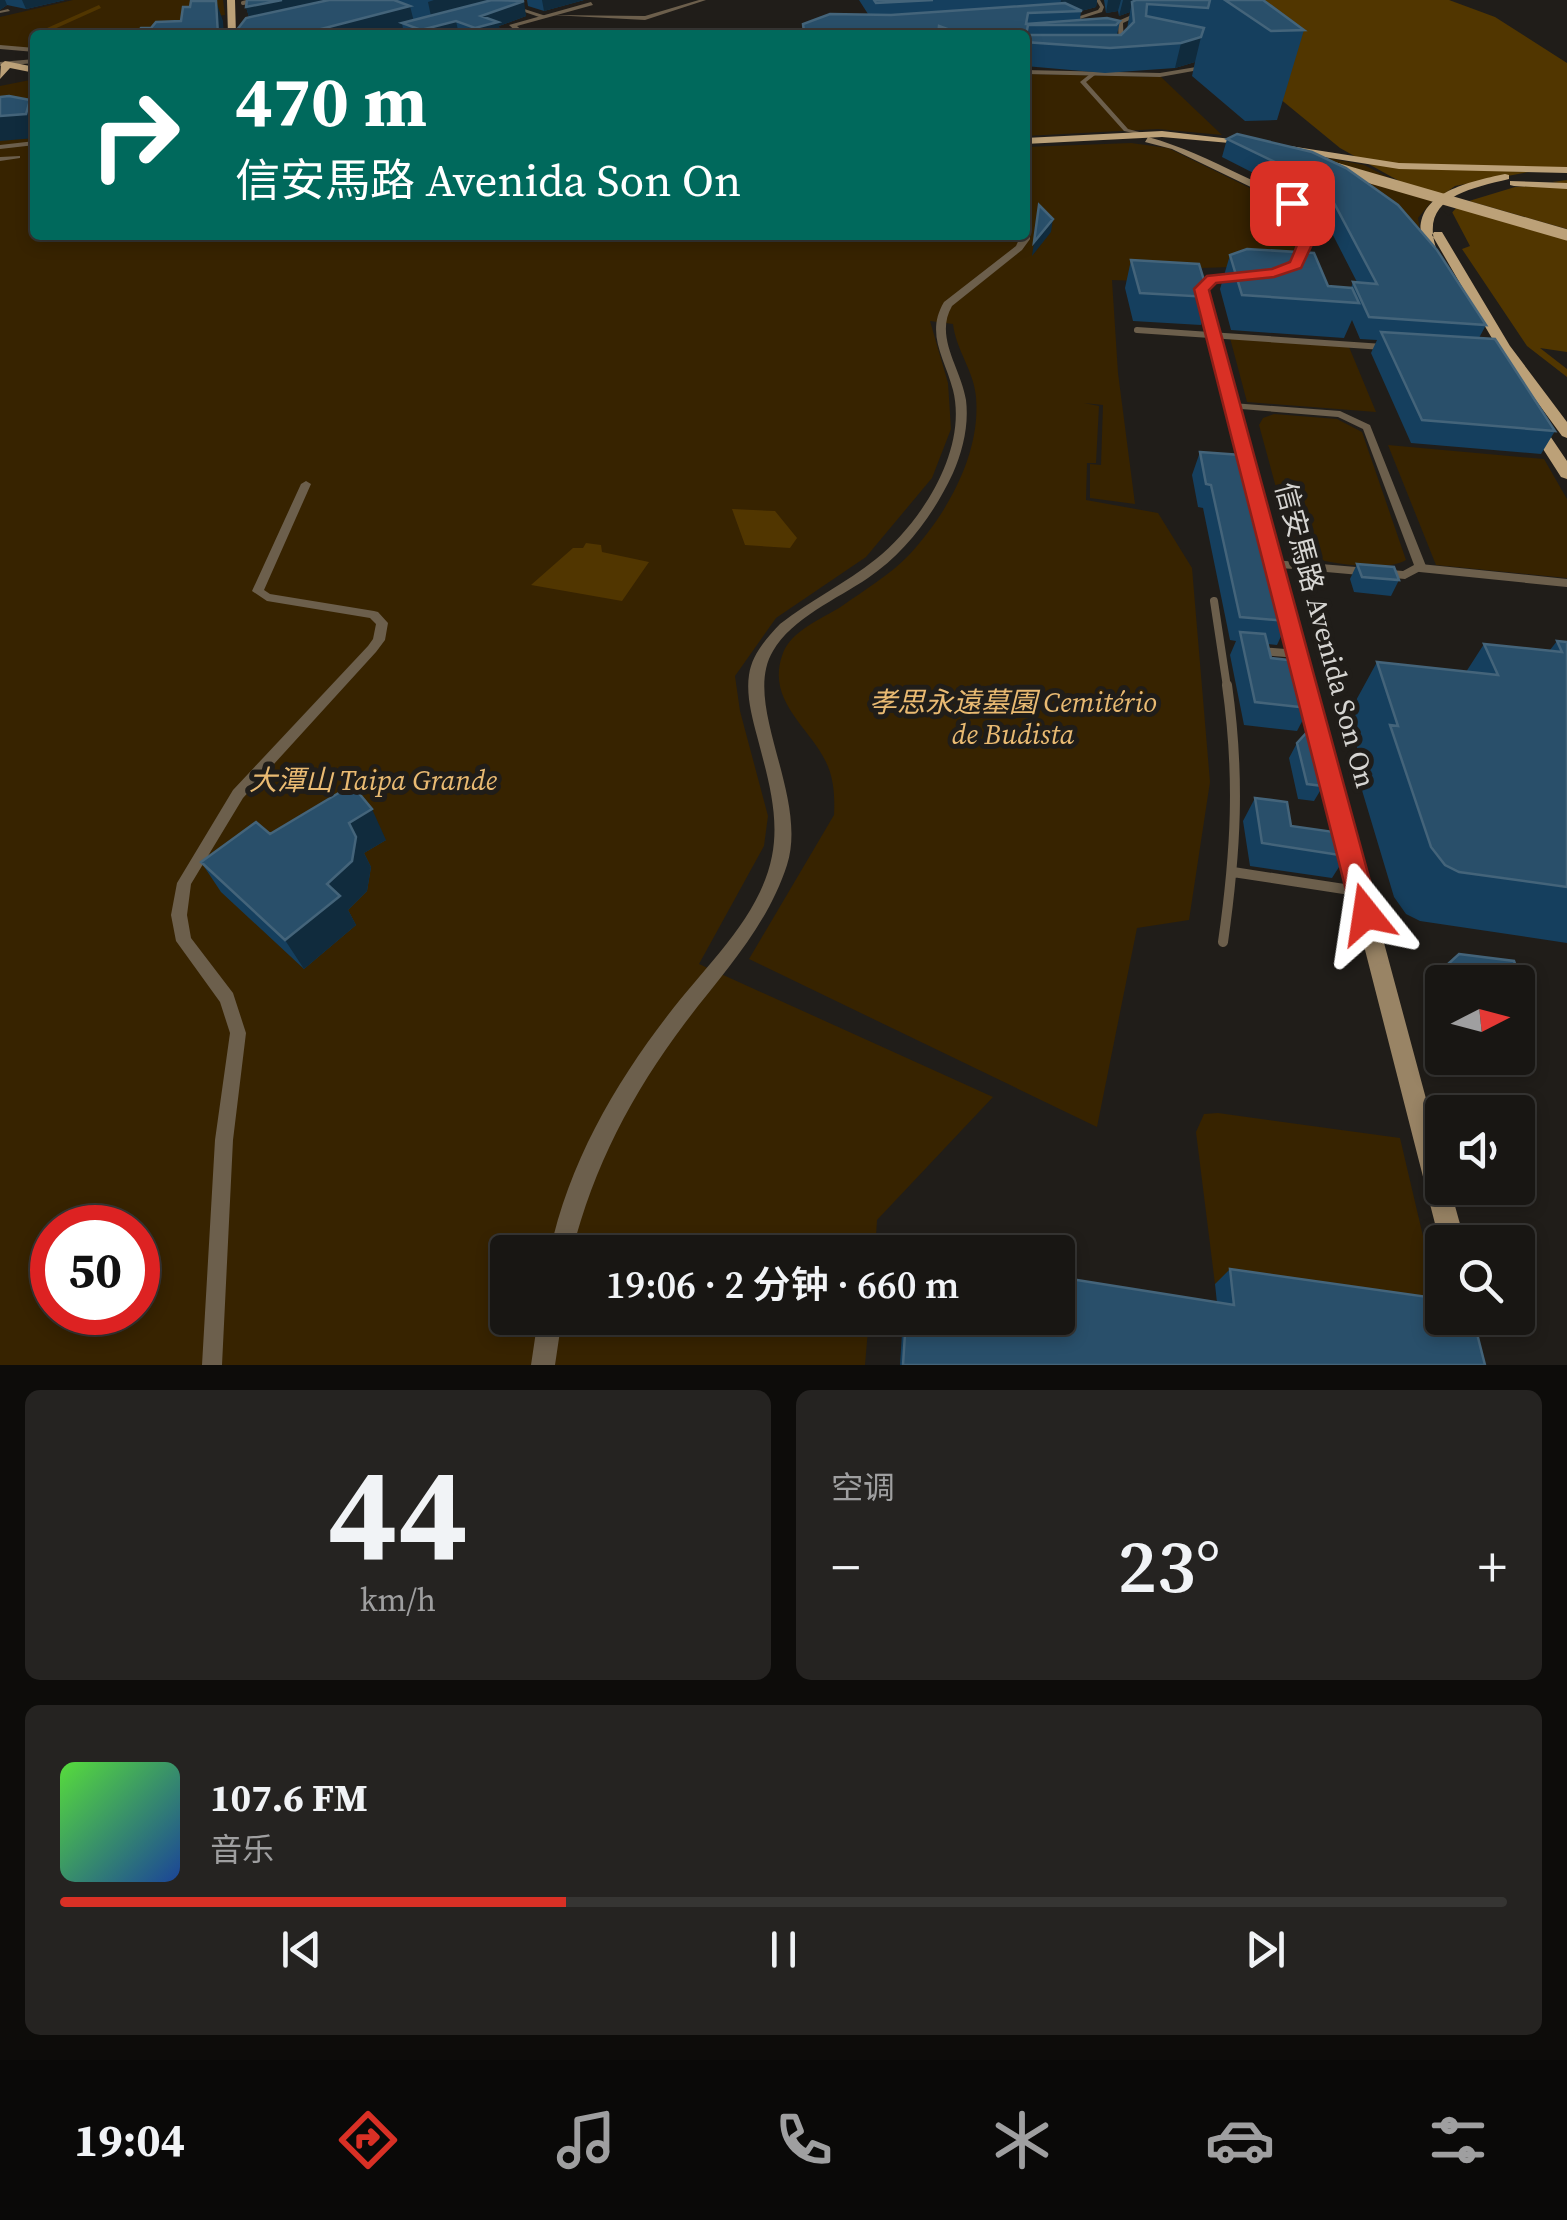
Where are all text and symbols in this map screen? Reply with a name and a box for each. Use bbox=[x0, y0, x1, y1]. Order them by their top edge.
text: 470 m bbox=[235, 53, 427, 149]
icon: right bbox=[70, 70, 200, 200]
text: 信安馬路 Avenida Son On bbox=[235, 149, 741, 211]
pin bbox=[1250, 161, 1335, 246]
icon: arrive bbox=[1265, 176, 1320, 231]
street label: 信安馬路 Avenida Son On bbox=[1267, 478, 1385, 792]
park label: 孝思永遠墓園 Cemitério de Budista bbox=[869, 683, 1157, 753]
park label: 大潭山 Taipa Grande bbox=[249, 761, 498, 799]
position arrow bbox=[1314, 862, 1418, 966]
north arrow bbox=[1425, 965, 1535, 1075]
map controls bbox=[1425, 965, 1535, 1335]
button: sound bbox=[1425, 1095, 1535, 1205]
speed limit sign: 50 bbox=[30, 1205, 160, 1335]
button: search bbox=[1425, 1225, 1535, 1335]
text: 19:06 · 2 分钟 · 660 m bbox=[606, 1259, 959, 1311]
text: 44 bbox=[328, 1423, 468, 1602]
text: 空调 bbox=[831, 1466, 895, 1510]
text: 23° bbox=[1118, 1514, 1220, 1617]
text: − bbox=[831, 1529, 860, 1604]
text: + bbox=[1478, 1529, 1507, 1604]
text: km/h bbox=[360, 1578, 436, 1622]
text: 107.6 FM bbox=[210, 1772, 368, 1824]
text: 音乐 bbox=[210, 1828, 274, 1872]
icon: previous bbox=[274, 1922, 329, 1977]
icon: pause bbox=[756, 1922, 811, 1977]
icon: next bbox=[1238, 1922, 1293, 1977]
icon: directions bbox=[333, 2105, 403, 2175]
icon: music bbox=[551, 2105, 621, 2175]
icon: phone bbox=[769, 2105, 839, 2175]
icon: climate bbox=[987, 2105, 1057, 2175]
icon: car bbox=[1205, 2105, 1275, 2175]
icon: filters bbox=[1423, 2105, 1493, 2175]
text: 19:04 bbox=[74, 2109, 185, 2171]

